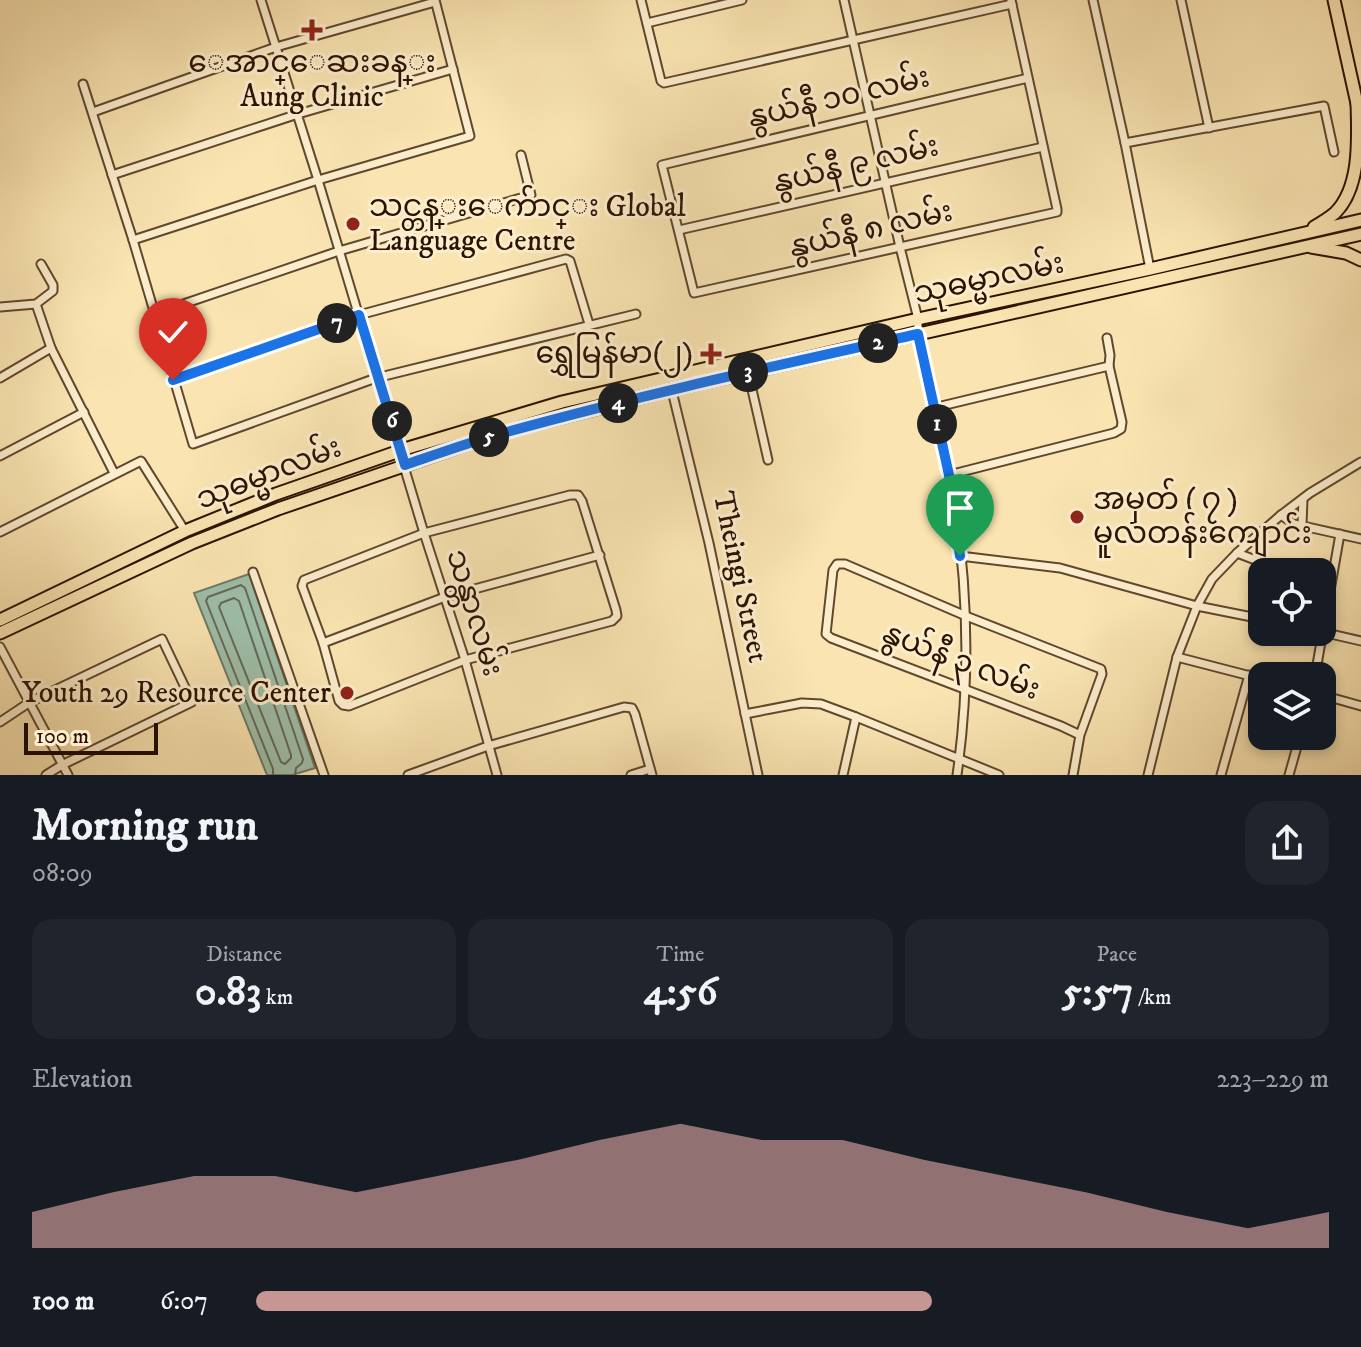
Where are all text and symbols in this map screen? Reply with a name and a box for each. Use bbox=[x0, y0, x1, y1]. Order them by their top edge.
marker: ေအာင္ေဆးခန္း Aung Clinic bbox=[301, 19, 323, 41]
place label: ေအာင္ေဆးခန္း Aung Clinic bbox=[188, 45, 436, 116]
street label: နွယ်နီ ၁၀ လမ်း bbox=[743, 54, 935, 142]
street label: နွယ်နီ ၉ လမ်း bbox=[769, 123, 943, 207]
place label: သင္တန္းေက်ာင္း Global Language Centre bbox=[369, 184, 686, 260]
street label: နွယ်နီ ၈ လမ်း bbox=[785, 188, 957, 272]
marker: သင္တန္းေက်ာင္း Global Language Centre bbox=[344, 215, 362, 233]
street label: သုဓမ္မာလမ်း bbox=[910, 240, 1069, 319]
pin bbox=[139, 298, 207, 380]
pin: 7 bbox=[317, 303, 357, 343]
text: 7 bbox=[331, 309, 343, 336]
icon: check bbox=[151, 310, 195, 354]
pin: 2 bbox=[858, 323, 898, 363]
text: 2 bbox=[873, 329, 883, 356]
place label: ရွှေမြန်မာ(၂) bbox=[535, 331, 693, 378]
marker: ရွှေမြန်မာ(၂) bbox=[700, 343, 722, 365]
pin: 3 bbox=[728, 352, 768, 392]
text: 3 bbox=[744, 358, 752, 385]
pin: 4 bbox=[598, 383, 638, 423]
text: 4 bbox=[612, 389, 624, 416]
pin: 6 bbox=[372, 401, 412, 441]
pin: 1 bbox=[917, 404, 957, 444]
text: 6 bbox=[386, 407, 398, 434]
text: 1 bbox=[933, 410, 941, 437]
pin: 5 bbox=[469, 417, 509, 457]
text: 5 bbox=[484, 423, 494, 450]
street label: သုဓမ္မာလမ်း bbox=[189, 425, 349, 524]
pin bbox=[926, 474, 994, 556]
place label: အမှတ် ( ၇ ) မူလတန်းကျောင်း bbox=[1093, 477, 1312, 558]
icon: arrive bbox=[938, 486, 982, 530]
street label: Theingi Street bbox=[704, 488, 776, 666]
marker: အမှတ် ( ၇ ) မူလတန်းကျောင်း bbox=[1068, 508, 1086, 526]
street label: သန္တာလမ်း bbox=[432, 544, 516, 682]
map controls bbox=[1248, 558, 1336, 750]
button: locate bbox=[1248, 558, 1336, 646]
street label: နွယ်နီ ၃ လမ်း bbox=[875, 610, 1047, 714]
button: layers bbox=[1248, 662, 1336, 750]
place label: Youth 29 Resource Center bbox=[22, 675, 331, 712]
marker: Youth 29 Resource Center bbox=[338, 684, 356, 702]
scale bar bbox=[24, 719, 158, 755]
text: 100 m bbox=[36, 723, 89, 750]
text: Morning run bbox=[32, 799, 258, 854]
button: share bbox=[1245, 801, 1329, 885]
text: 08:09 bbox=[32, 857, 93, 890]
text: Distance bbox=[206, 941, 282, 968]
text: Time bbox=[657, 941, 704, 968]
text: Pace bbox=[1096, 941, 1137, 968]
text: 0.83 bbox=[195, 968, 261, 1018]
text: 4:56 bbox=[643, 968, 718, 1018]
text: 5:57 bbox=[1062, 968, 1133, 1018]
text: km bbox=[261, 984, 293, 1011]
text: /km bbox=[1133, 984, 1172, 1011]
text: Elevation bbox=[32, 1063, 133, 1096]
text: 223–229 m bbox=[1216, 1063, 1329, 1096]
text: 100 m bbox=[32, 1285, 95, 1318]
text: 6:07 bbox=[160, 1285, 208, 1318]

